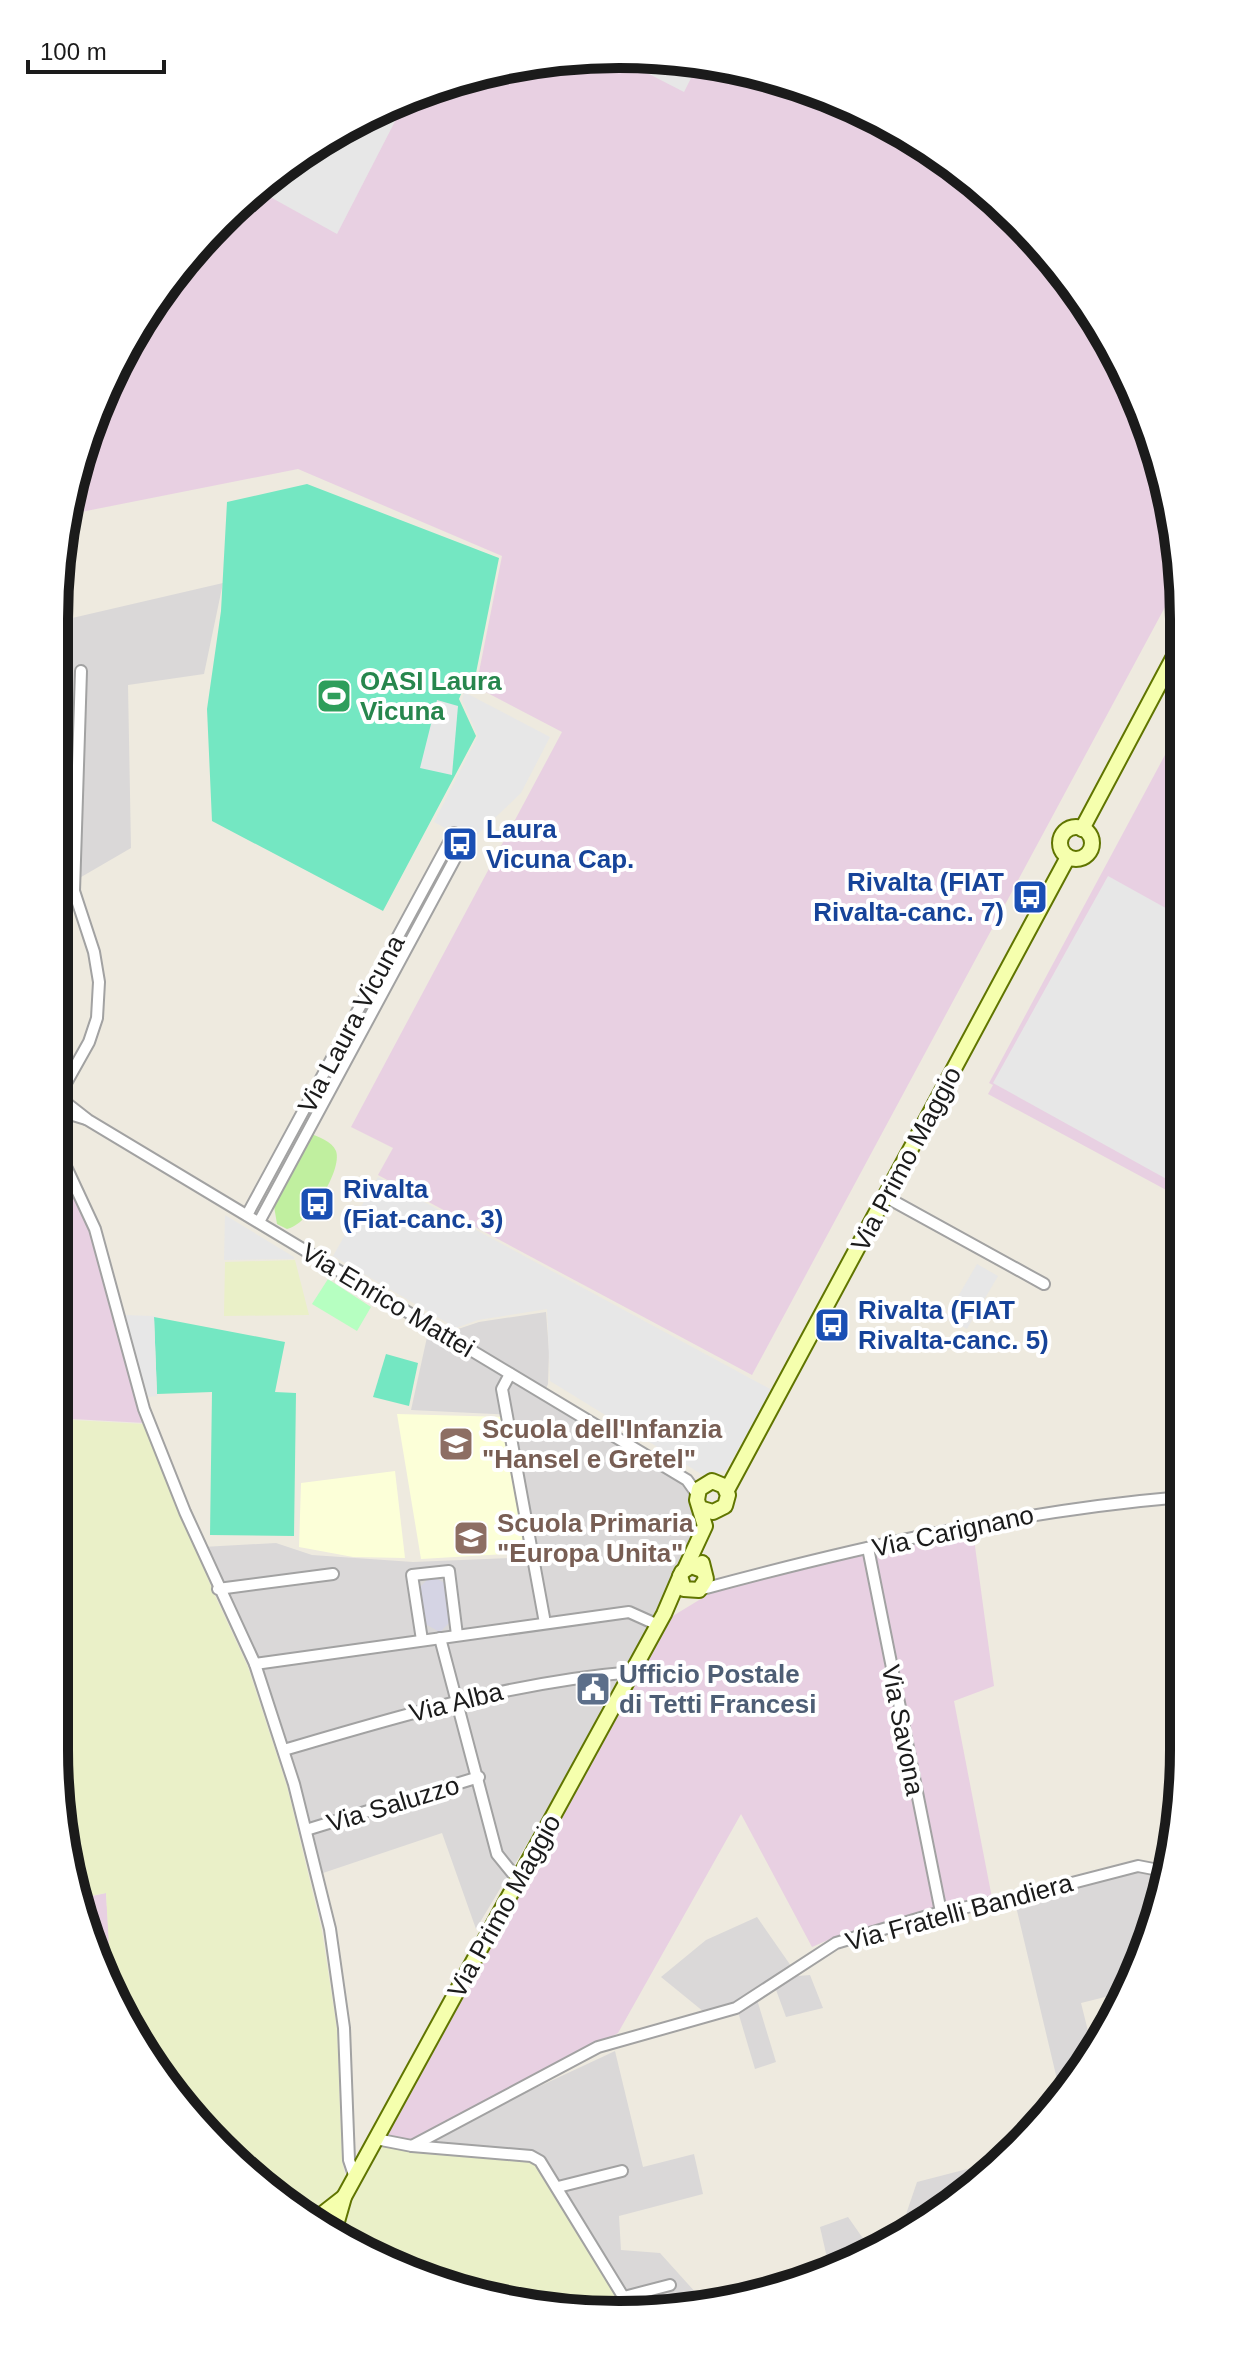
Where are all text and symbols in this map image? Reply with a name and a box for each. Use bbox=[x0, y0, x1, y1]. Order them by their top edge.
scale bar bbox=[28, 24, 164, 74]
text: 100 m bbox=[40, 38, 107, 65]
place label: OASI Laura Vicuna bbox=[360, 666, 502, 726]
sports icon: OASI Laura Vicuna bbox=[315, 677, 353, 715]
place label: Laura Vicuna Cap. bbox=[486, 814, 634, 874]
bus stop icon: Laura Vicuna Cap. bbox=[441, 825, 479, 863]
place label: Rivalta (FIAT Rivalta-canc. 7) bbox=[813, 867, 1004, 927]
bus stop icon: Rivalta (FIAT Rivalta-canc. 7) bbox=[1011, 878, 1049, 916]
street label: Via Laura Vicuna bbox=[291, 929, 411, 1118]
street label: Via Primo Maggio bbox=[845, 1062, 967, 1256]
place label: Rivalta (Fiat-canc. 3) bbox=[343, 1174, 503, 1234]
bus stop icon: Rivalta (Fiat-canc. 3) bbox=[298, 1185, 336, 1223]
street label: Via Enrico Mattei bbox=[296, 1237, 480, 1363]
place label: Rivalta (FIAT Rivalta-canc. 5) bbox=[858, 1295, 1049, 1355]
bus stop icon: Rivalta (FIAT Rivalta-canc. 5) bbox=[813, 1306, 851, 1344]
place label: Scuola dell'Infanzia "Hansel e Gretel" bbox=[482, 1414, 723, 1474]
school or university icon: Scuola dell'Infanzia "Hansel e Gretel" bbox=[437, 1425, 475, 1463]
street label: Via Carignano bbox=[870, 1499, 1036, 1563]
place label: Scuola Primaria "Europa Unita" bbox=[497, 1508, 694, 1568]
school or university icon: Scuola Primaria "Europa Unita" bbox=[452, 1519, 490, 1557]
place label: Ufficio Postale di Tetti Francesi bbox=[619, 1659, 816, 1719]
street label: Via Savona bbox=[876, 1662, 930, 1798]
public building icon: Ufficio Postale di Tetti Francesi bbox=[574, 1670, 612, 1708]
street label: Via Alba bbox=[406, 1676, 506, 1728]
street label: Via Saluzzo bbox=[323, 1770, 463, 1838]
street label: Via Primo Maggio bbox=[441, 1809, 567, 2003]
street label: Via Fratelli Bandiera bbox=[842, 1867, 1076, 1957]

